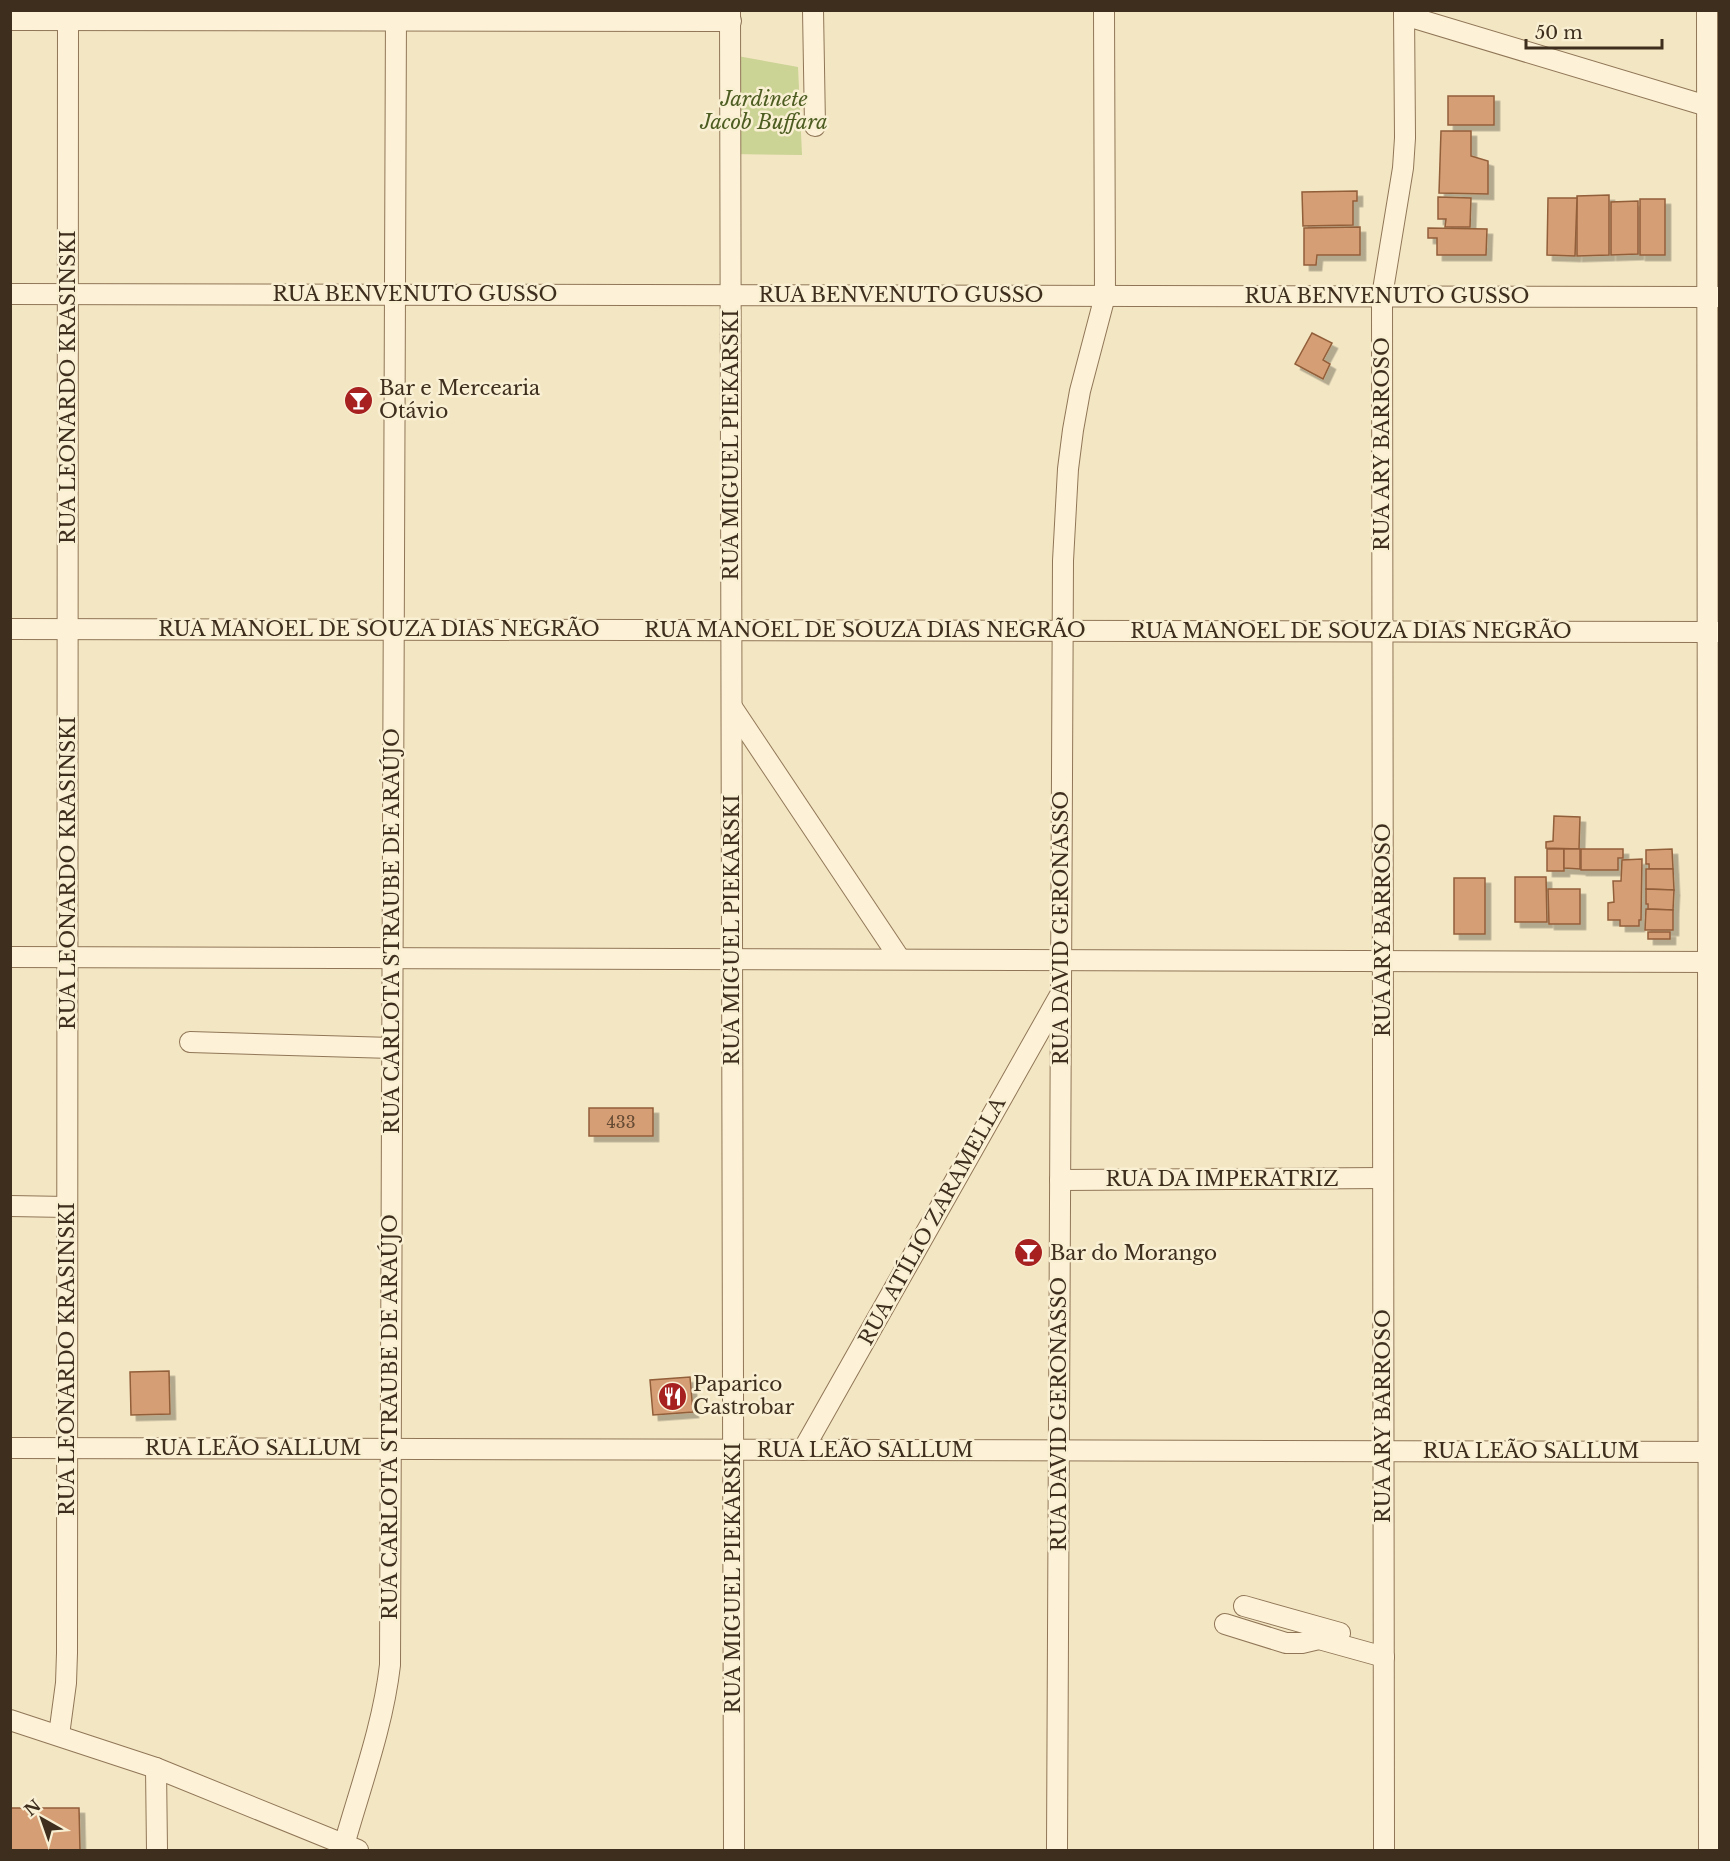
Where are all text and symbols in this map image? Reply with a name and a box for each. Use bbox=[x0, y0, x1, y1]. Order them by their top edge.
scale bar bbox=[1526, 12, 1662, 50]
text: 50 m bbox=[1535, 22, 1583, 44]
park label: Jardinete Jacob Buffara bbox=[699, 87, 828, 134]
street label: RUA LEONARDO KRASINSKI bbox=[56, 230, 80, 544]
street label: RUA BENVENUTO GUSSO bbox=[272, 282, 558, 306]
street label: RUA BENVENUTO GUSSO bbox=[758, 283, 1044, 307]
street label: RUA BENVENUTO GUSSO bbox=[1244, 284, 1530, 308]
street label: RUA MIGUEL PIEKARSKI bbox=[719, 310, 743, 580]
street label: RUA ARY BARROSO bbox=[1370, 337, 1394, 551]
place label: Bar e Mercearia Otávio bbox=[379, 376, 541, 423]
bar icon: Bar e Mercearia Otávio bbox=[342, 384, 374, 416]
street label: RUA MANOEL DE SOUZA DIAS NEGRÃO bbox=[158, 616, 600, 641]
street label: RUA MANOEL DE SOUZA DIAS NEGRÃO bbox=[644, 617, 1086, 642]
street label: RUA MANOEL DE SOUZA DIAS NEGRÃO bbox=[1130, 618, 1572, 643]
street label: RUA LEONARDO KRASINSKI bbox=[56, 716, 80, 1030]
street label: RUA CARLOTA STRAUBE DE ARAÚJO bbox=[379, 728, 404, 1134]
street label: RUA DAVID GERONASSO bbox=[1049, 791, 1073, 1065]
street label: RUA MIGUEL PIEKARSKI bbox=[720, 795, 744, 1065]
street label: RUA ARY BARROSO bbox=[1371, 823, 1395, 1037]
street label: RUA ATÍLIO ZARAMELLA bbox=[853, 1092, 1011, 1349]
house number: 433 bbox=[606, 1112, 636, 1132]
street label: RUA DA IMPERATRIZ bbox=[1105, 1167, 1339, 1191]
street label: RUA LEONARDO KRASINSKI bbox=[55, 1202, 79, 1516]
street label: RUA CARLOTA STRAUBE DE ARAÚJO bbox=[377, 1214, 402, 1620]
bar icon: Bar do Morango bbox=[1013, 1237, 1045, 1269]
place label: Bar do Morango bbox=[1050, 1241, 1217, 1265]
street label: RUA DAVID GERONASSO bbox=[1047, 1277, 1071, 1551]
street label: RUA ARY BARROSO bbox=[1371, 1309, 1395, 1523]
place label: Paparico Gastrobar bbox=[693, 1372, 795, 1419]
restaurant icon: Paparico Gastrobar bbox=[656, 1380, 688, 1412]
street label: RUA LEÃO SALLUM bbox=[145, 1435, 361, 1460]
street label: RUA LEÃO SALLUM bbox=[757, 1437, 973, 1462]
street label: RUA LEÃO SALLUM bbox=[1423, 1438, 1639, 1463]
street label: RUA MIGUEL PIEKARSKI bbox=[721, 1443, 745, 1713]
north arrow bbox=[12, 1789, 72, 1849]
text: N bbox=[20, 1795, 45, 1820]

